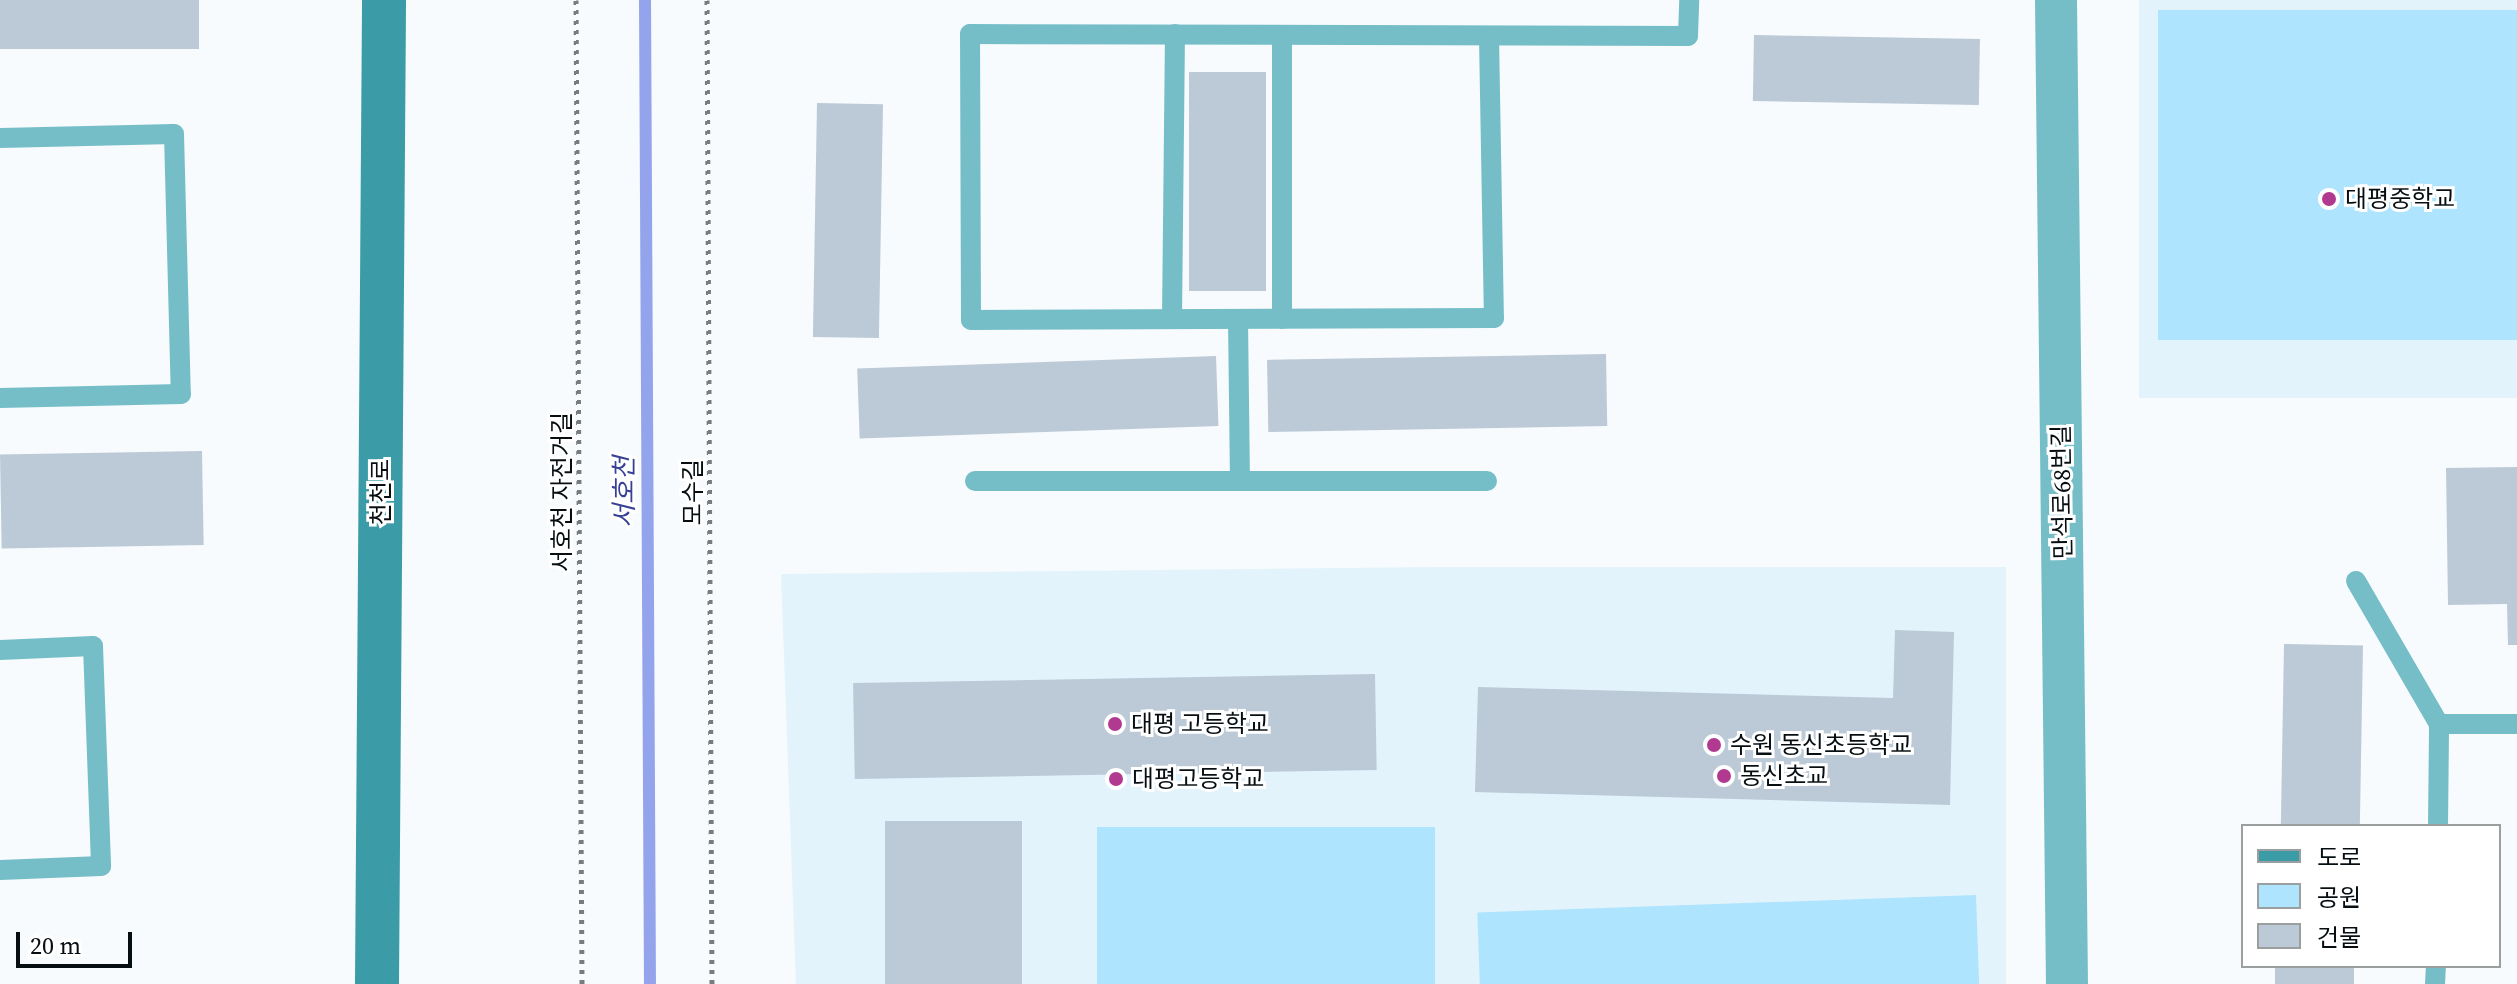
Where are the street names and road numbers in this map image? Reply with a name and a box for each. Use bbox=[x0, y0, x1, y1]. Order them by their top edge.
street label: 서호천 자전거길 bbox=[548, 412, 576, 572]
street label: 만석로68번길 bbox=[2046, 425, 2078, 559]
street label: 천천로 bbox=[367, 459, 395, 525]
street label: 모수길 bbox=[679, 459, 707, 525]

